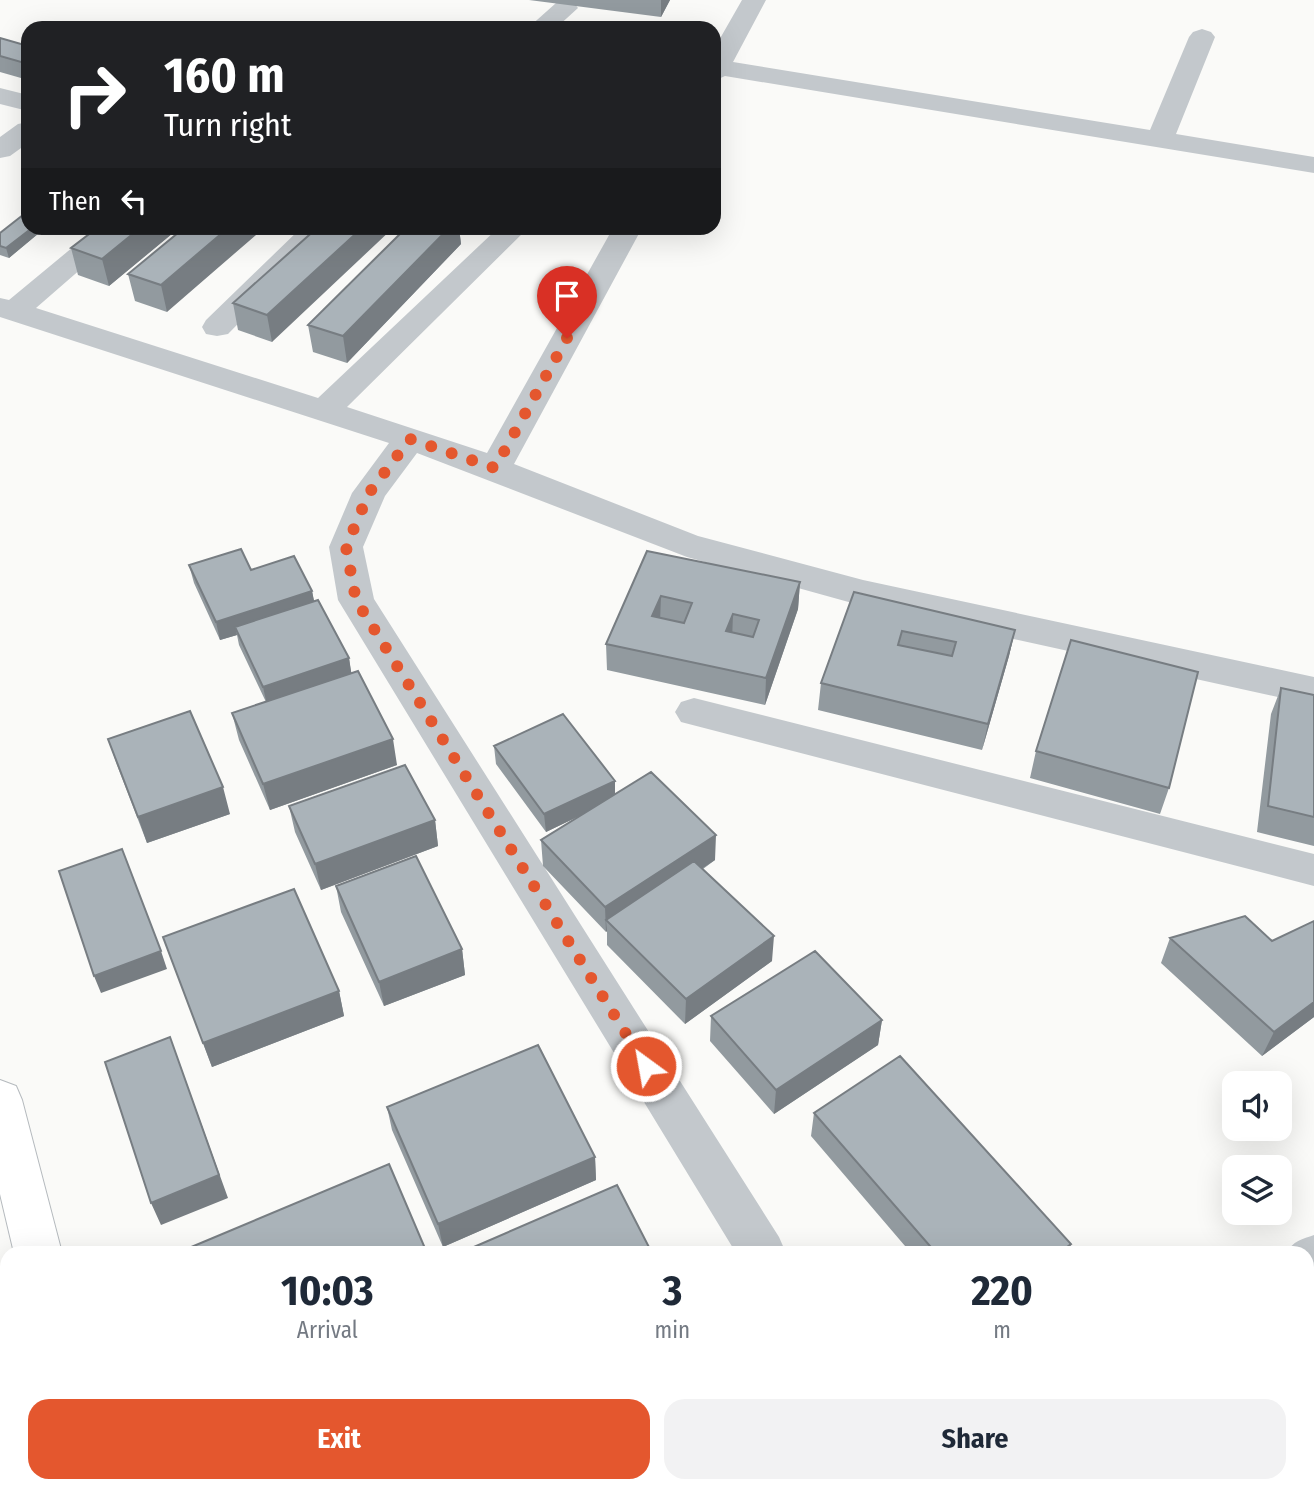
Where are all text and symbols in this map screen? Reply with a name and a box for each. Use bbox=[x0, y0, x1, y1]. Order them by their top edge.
text: 160 m bbox=[164, 46, 285, 105]
icon: right bbox=[49, 49, 140, 140]
text: Turn right bbox=[164, 106, 291, 144]
icon: left bbox=[115, 182, 153, 220]
text: Then bbox=[49, 186, 101, 217]
pin bbox=[537, 266, 597, 338]
icon: arrive bbox=[548, 277, 586, 315]
position arrow bbox=[609, 1029, 683, 1103]
map controls bbox=[1222, 1071, 1292, 1225]
button: sound bbox=[1222, 1071, 1292, 1141]
button: layers bbox=[1222, 1155, 1292, 1225]
text: 10:03 bbox=[281, 1266, 374, 1316]
text: 3 bbox=[662, 1266, 682, 1316]
text: 220 bbox=[971, 1266, 1033, 1316]
text: Arrival bbox=[297, 1316, 358, 1344]
text: min bbox=[655, 1316, 690, 1344]
text: m bbox=[993, 1316, 1011, 1344]
button: Exit bbox=[28, 1399, 650, 1479]
button: Share bbox=[664, 1399, 1286, 1479]

